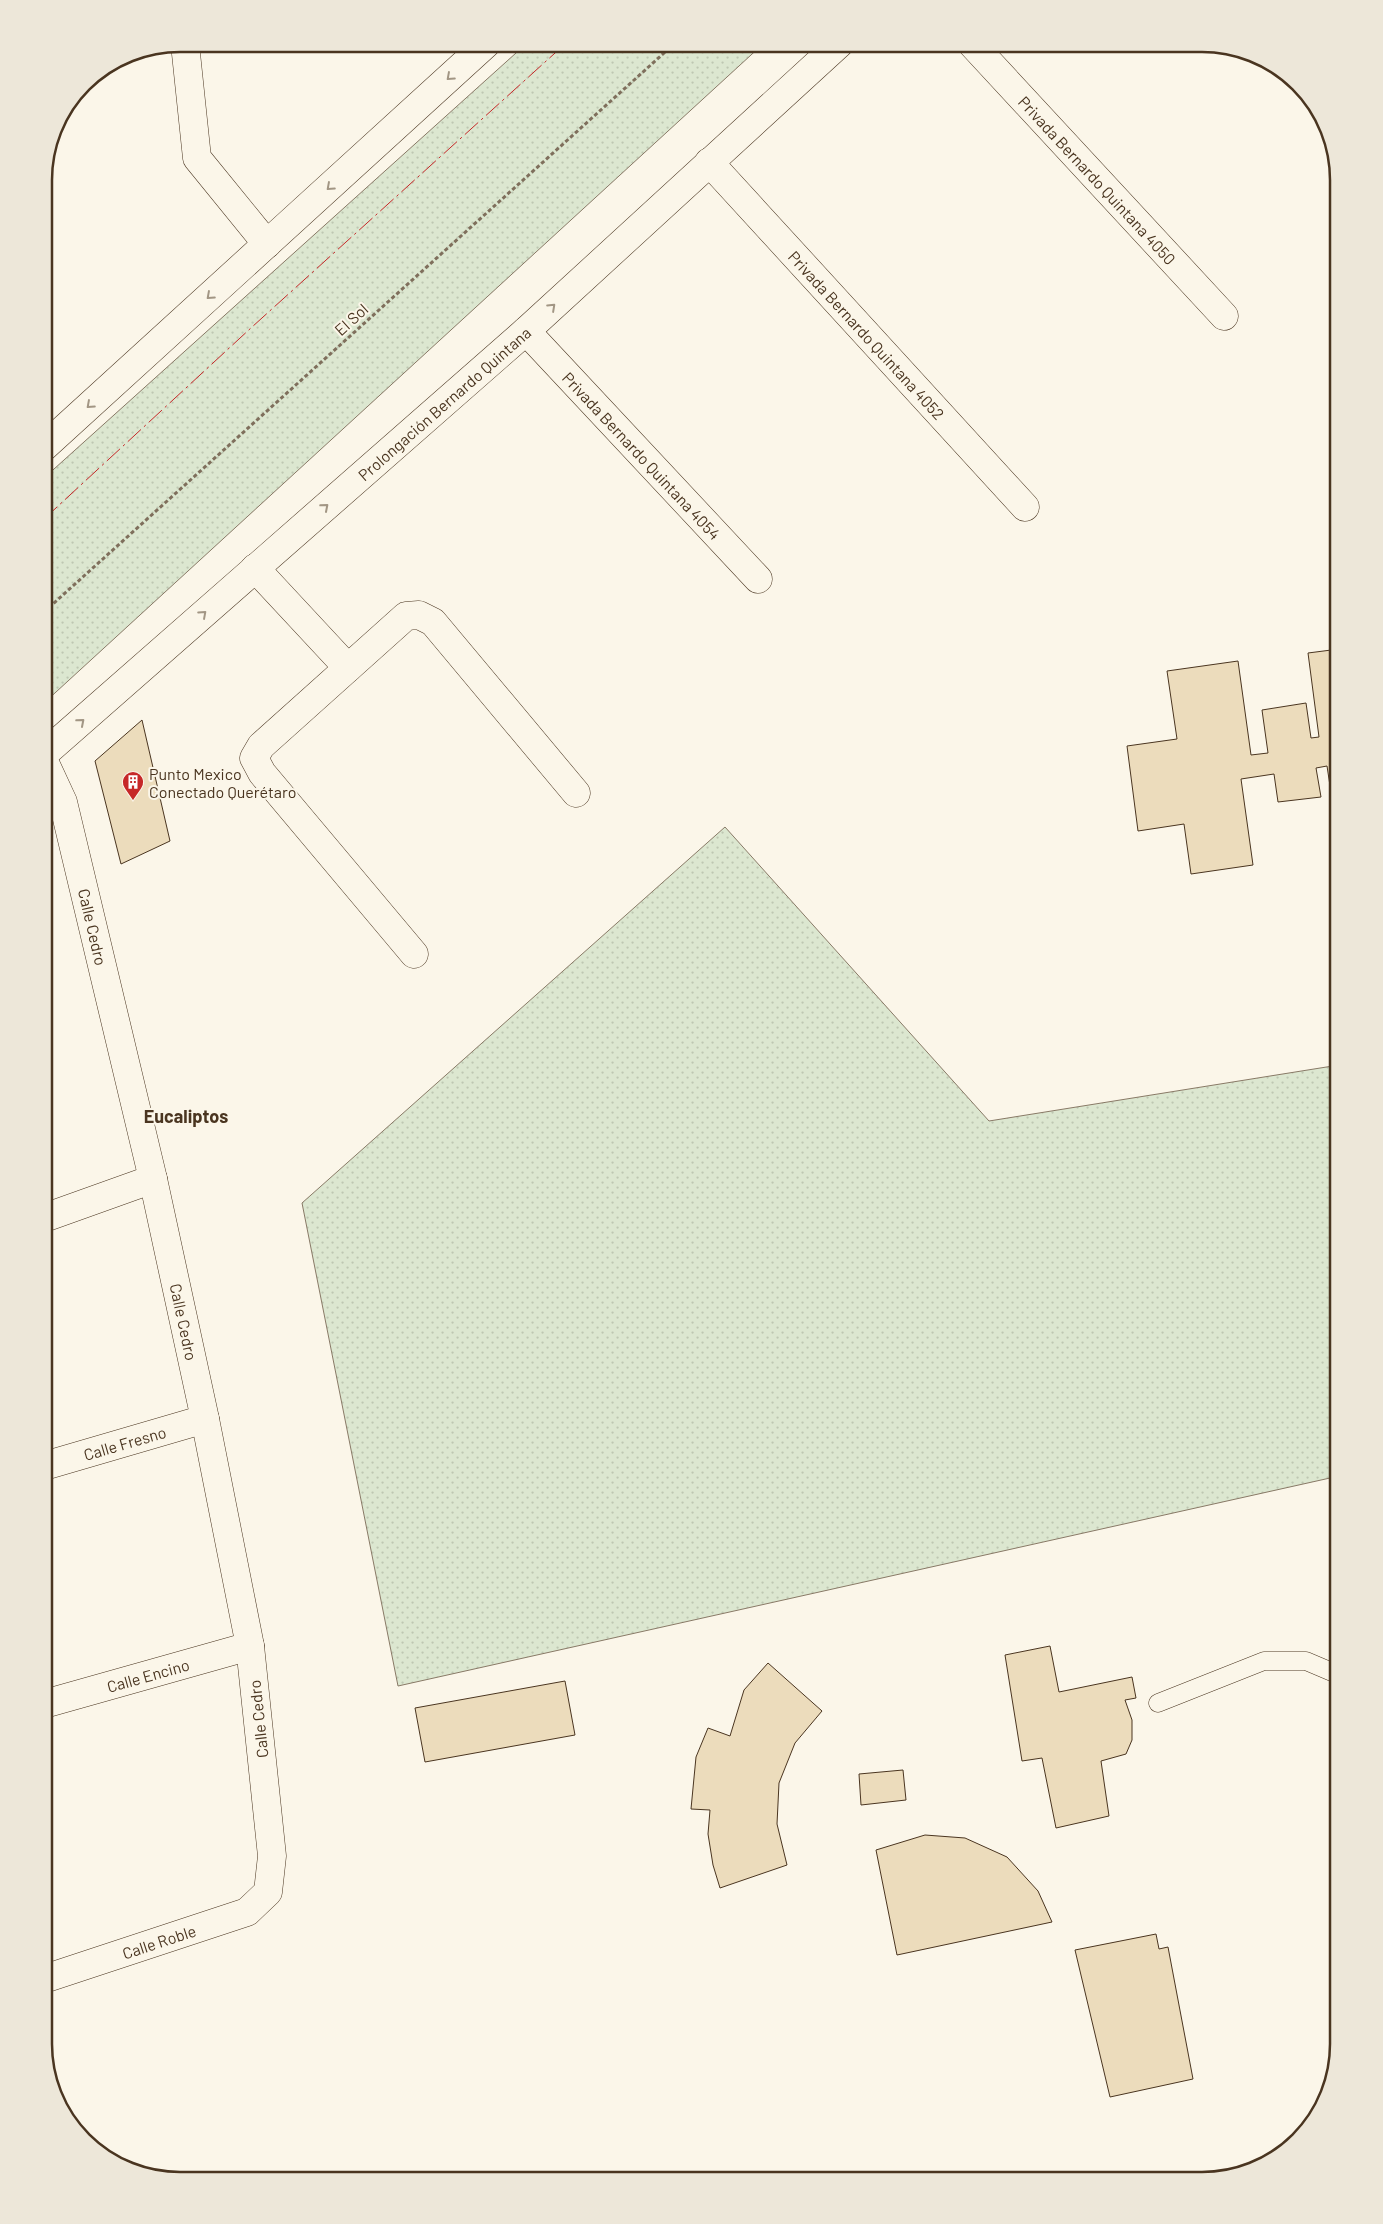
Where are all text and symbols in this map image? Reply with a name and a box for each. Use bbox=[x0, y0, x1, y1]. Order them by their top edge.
one-way arrow bbox=[446, 71, 455, 80]
street label: Privada Bernardo Quintana 4050 bbox=[1015, 92, 1180, 268]
one-way arrow bbox=[326, 181, 335, 190]
street label: Privada Bernardo Quintana 4052 bbox=[785, 246, 949, 423]
one-way arrow bbox=[206, 290, 215, 299]
street label: El Sol bbox=[330, 299, 372, 339]
one-way arrow bbox=[546, 304, 555, 313]
street label: Prolongación Bernardo Quintana bbox=[354, 322, 534, 484]
street label: Privada Bernardo Quintana 4054 bbox=[559, 367, 725, 543]
one-way arrow bbox=[86, 400, 95, 409]
one-way arrow bbox=[319, 504, 328, 513]
one-way arrow bbox=[197, 611, 206, 620]
one-way arrow bbox=[75, 718, 84, 727]
place label: Punto Mexico Conectado Querétaro bbox=[149, 764, 296, 801]
building icon: Punto Mexico Conectado Querétaro bbox=[121, 770, 145, 801]
street label: Calle Cedro bbox=[75, 887, 111, 967]
district label: Eucaliptos bbox=[144, 1105, 228, 1127]
street label: Calle Cedro bbox=[167, 1282, 201, 1362]
street label: Calle Fresno bbox=[81, 1421, 168, 1463]
street label: Calle Encino bbox=[105, 1654, 191, 1695]
street label: Calle Cedro bbox=[244, 1679, 272, 1759]
street label: Calle Roble bbox=[120, 1920, 198, 1962]

